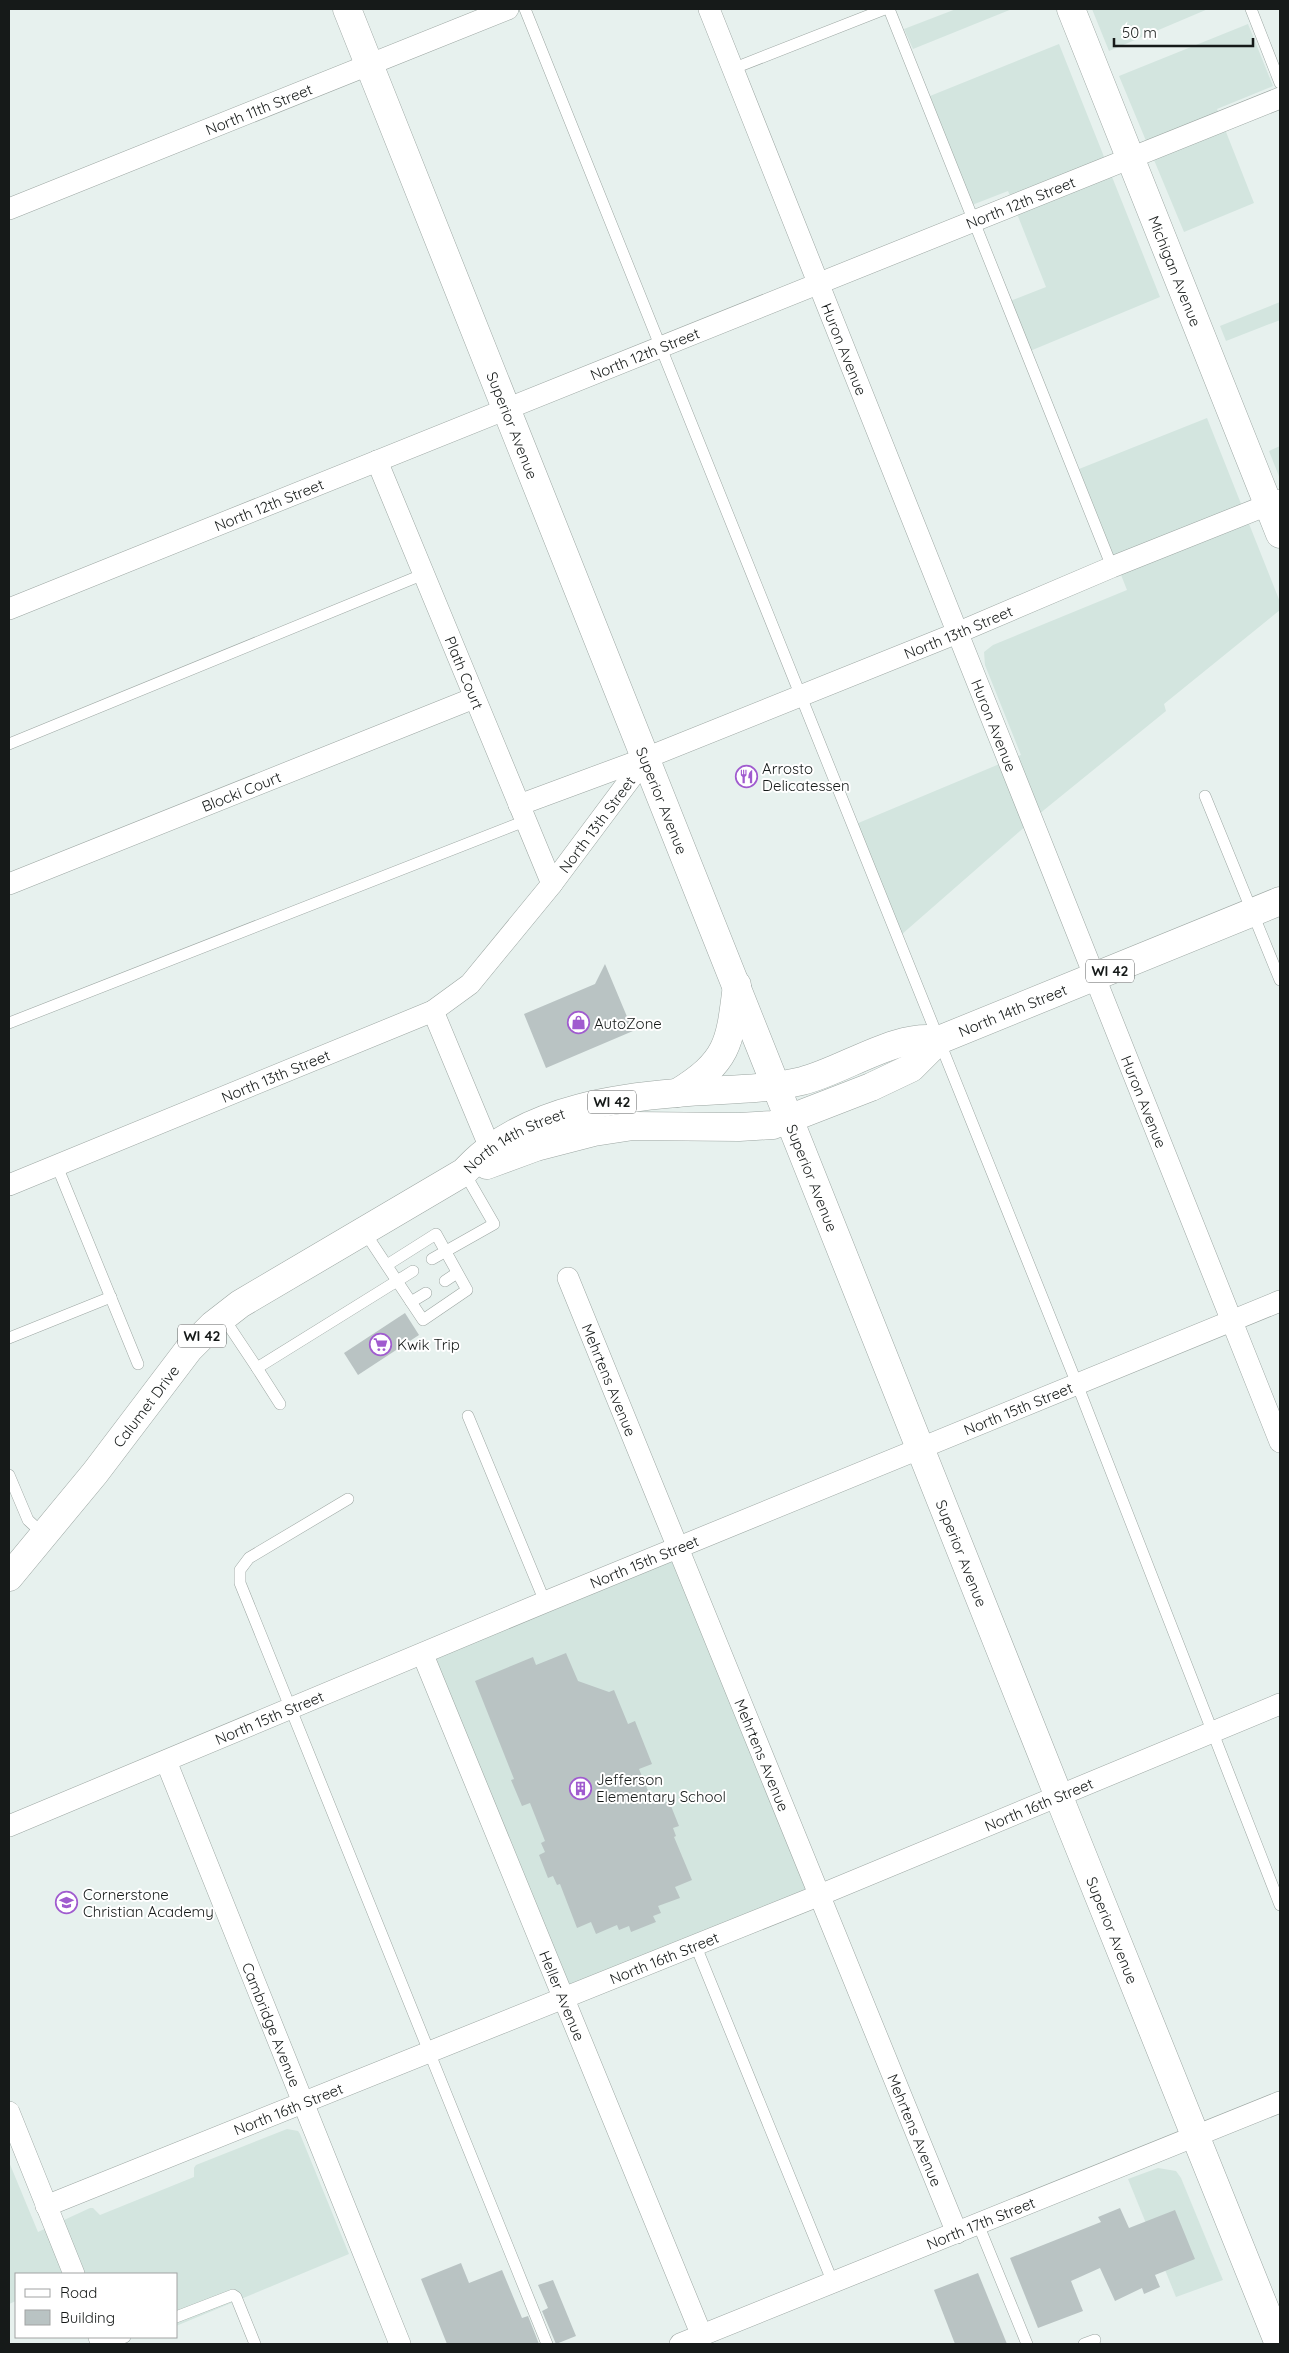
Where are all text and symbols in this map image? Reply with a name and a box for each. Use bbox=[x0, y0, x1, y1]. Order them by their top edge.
scale bar bbox=[1114, 15, 1253, 47]
text: 50 m bbox=[1122, 23, 1157, 42]
street label: North 11th Street bbox=[203, 79, 315, 139]
street label: North 12th Street bbox=[963, 172, 1078, 233]
street label: Michigan Avenue bbox=[1145, 213, 1206, 329]
street label: Huron Avenue bbox=[818, 300, 871, 398]
street label: North 12th Street bbox=[587, 323, 702, 384]
street label: Superior Avenue bbox=[483, 369, 543, 482]
street label: North 12th Street bbox=[211, 474, 326, 535]
street label: North 13th Street bbox=[901, 601, 1015, 663]
street label: Plath Court bbox=[441, 633, 488, 712]
street label: Huron Avenue bbox=[967, 676, 1021, 774]
street label: Superior Avenue bbox=[632, 744, 692, 857]
place label: Arrosto Delicatessen bbox=[762, 759, 850, 795]
restaurant icon: Arrosto Delicatessen bbox=[734, 765, 758, 789]
street label: Blocki Court bbox=[199, 767, 283, 815]
street label: North 13th Street bbox=[554, 772, 639, 876]
road number: WI 42 bbox=[1086, 959, 1134, 982]
street label: North 14th Street bbox=[955, 979, 1070, 1041]
shop icon: AutoZone bbox=[566, 1011, 590, 1035]
place label: AutoZone bbox=[594, 1014, 662, 1033]
street label: North 13th Street bbox=[218, 1045, 333, 1106]
street label: Huron Avenue bbox=[1117, 1052, 1171, 1151]
road number: WI 42 bbox=[588, 1090, 636, 1114]
street label: North 14th Street bbox=[459, 1103, 567, 1177]
street label: Superior Avenue bbox=[783, 1121, 842, 1234]
street label: Mehrtens Avenue bbox=[578, 1321, 641, 1439]
road number: WI 42 bbox=[178, 1324, 226, 1348]
supermarket icon: Kwik Trip bbox=[369, 1332, 393, 1356]
place label: Kwik Trip bbox=[397, 1335, 460, 1354]
street label: Calumet Drive bbox=[108, 1361, 183, 1451]
street label: North 15th Street bbox=[961, 1378, 1075, 1439]
street label: Superior Avenue bbox=[932, 1497, 992, 1609]
street label: North 15th Street bbox=[587, 1531, 701, 1592]
street label: North 15th Street bbox=[212, 1686, 326, 1748]
street label: Mehrtens Avenue bbox=[731, 1696, 794, 1814]
place label: Jefferson Elementary School bbox=[596, 1770, 726, 1806]
street label: North 16th Street bbox=[982, 1773, 1096, 1835]
building icon: Jefferson Elementary School bbox=[568, 1776, 592, 1800]
street label: Superior Avenue bbox=[1082, 1874, 1143, 1986]
place label: Cornerstone Christian Academy bbox=[83, 1885, 214, 1921]
school or university icon: Cornerstone Christian Academy bbox=[55, 1891, 79, 1915]
street label: North 16th Street bbox=[607, 1927, 721, 1988]
street label: Heller Avenue bbox=[536, 1948, 589, 2043]
street label: Cambridge Avenue bbox=[238, 1959, 305, 2090]
street label: Mehrtens Avenue bbox=[884, 2071, 946, 2189]
street label: North 16th Street bbox=[231, 2078, 346, 2139]
street label: North 17th Street bbox=[923, 2192, 1038, 2253]
legend bbox=[15, 2273, 178, 2338]
text: Road bbox=[60, 2283, 97, 2302]
text: Building bbox=[60, 2308, 115, 2327]

